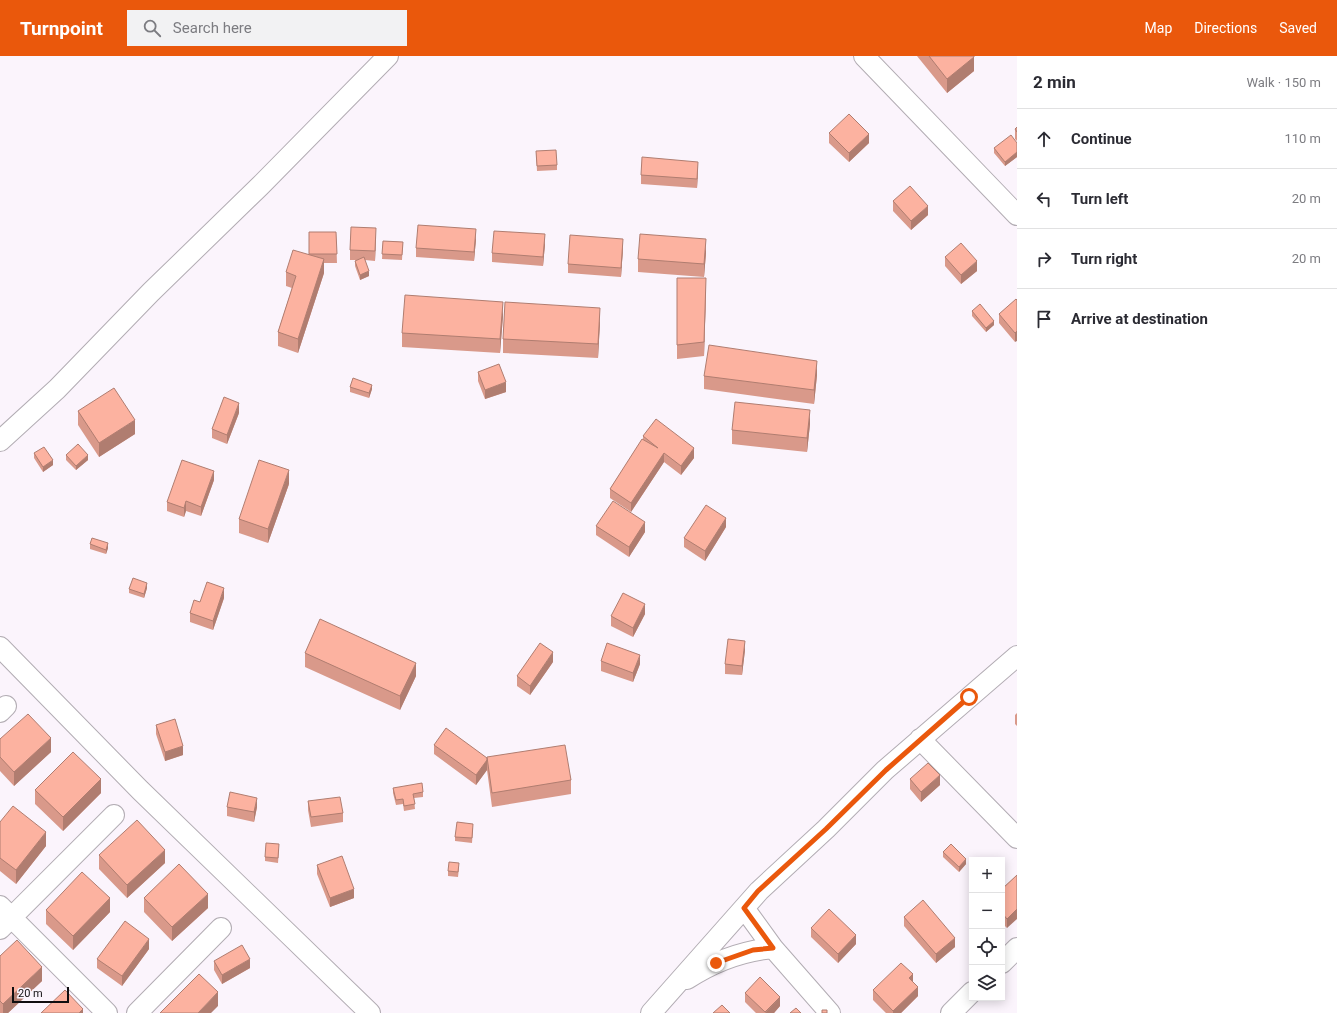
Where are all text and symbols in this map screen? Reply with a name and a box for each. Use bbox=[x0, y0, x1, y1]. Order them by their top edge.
search box bbox=[127, 10, 407, 46]
text: Turnpoint bbox=[20, 17, 103, 40]
icon: search bbox=[141, 17, 163, 39]
text: Search here bbox=[173, 19, 252, 37]
text: Map bbox=[1145, 20, 1172, 36]
text: Directions bbox=[1194, 20, 1257, 36]
text: Saved bbox=[1279, 20, 1317, 36]
text: 2 min bbox=[1033, 72, 1076, 92]
text: Walk · 150 m bbox=[1246, 75, 1321, 90]
icon: ahead bbox=[1033, 128, 1055, 150]
text: Continue bbox=[1071, 130, 1132, 148]
text: 110 m bbox=[1284, 131, 1321, 146]
icon: left bbox=[1033, 188, 1055, 210]
text: Turn left bbox=[1071, 190, 1128, 208]
text: 20 m bbox=[1292, 191, 1321, 206]
icon: right bbox=[1033, 248, 1055, 270]
text: Turn right bbox=[1071, 250, 1137, 268]
text: 20 m bbox=[1292, 251, 1321, 266]
icon: arrive bbox=[1033, 308, 1055, 330]
text: Arrive at destination bbox=[1071, 310, 1208, 328]
route start bbox=[960, 688, 978, 706]
map controls bbox=[969, 857, 1005, 1001]
button: + bbox=[969, 857, 1005, 893]
button: − bbox=[969, 893, 1005, 929]
button: locate bbox=[969, 929, 1005, 965]
route end bbox=[707, 954, 725, 972]
button: layers bbox=[969, 965, 1005, 1001]
scale bar bbox=[12, 985, 69, 1004]
text: 20 m bbox=[18, 987, 43, 1000]

